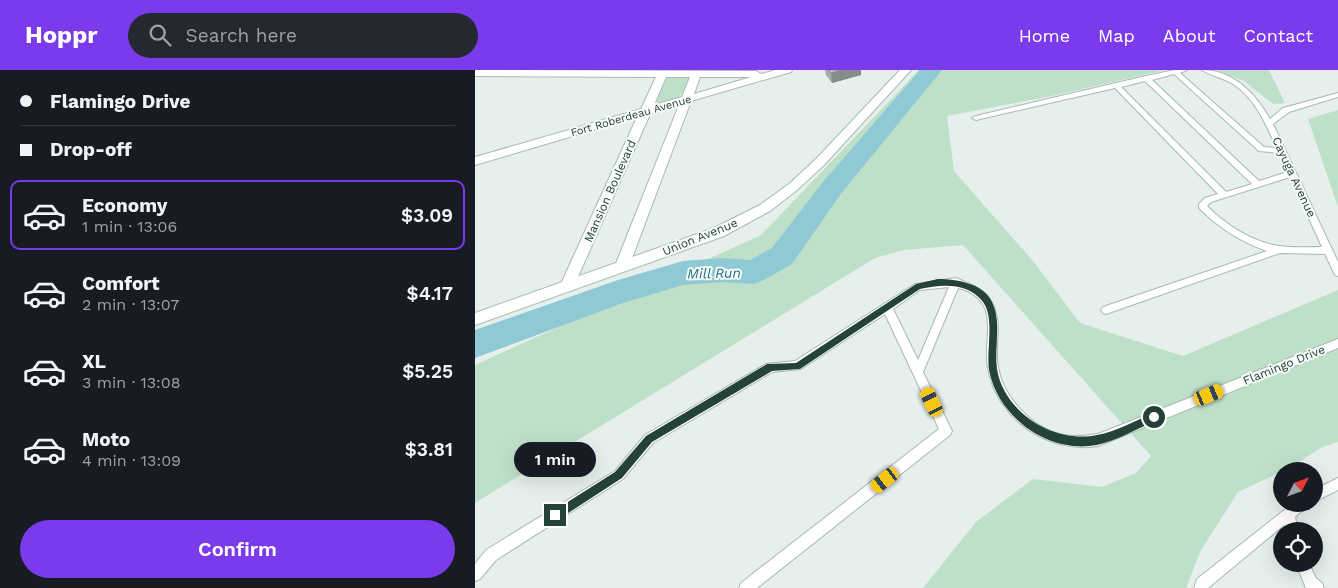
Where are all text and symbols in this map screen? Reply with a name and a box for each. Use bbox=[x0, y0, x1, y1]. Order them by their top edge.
search box bbox=[128, 13, 478, 58]
text: Hoppr bbox=[25, 21, 98, 49]
icon: search bbox=[146, 21, 174, 49]
text: Search here bbox=[186, 24, 297, 47]
text: Home bbox=[1019, 25, 1070, 46]
text: Map bbox=[1098, 25, 1135, 46]
text: About bbox=[1163, 25, 1215, 46]
text: Contact bbox=[1243, 25, 1313, 46]
text: Flamingo Drive bbox=[50, 90, 190, 113]
street label: Fort Roberdeau Avenue bbox=[569, 93, 693, 139]
street label: Cayuga Avenue bbox=[1269, 135, 1319, 220]
text: Drop-off bbox=[50, 138, 132, 161]
street label: Mansion Boulevard bbox=[581, 138, 639, 244]
icon: car bbox=[22, 193, 67, 238]
text: Economy bbox=[82, 194, 167, 217]
text: $3.09 bbox=[401, 204, 453, 227]
street label: Union Avenue bbox=[660, 216, 740, 258]
text: 1 min · 13:06 bbox=[82, 217, 177, 236]
water label: Mill Run bbox=[687, 265, 741, 281]
icon: car bbox=[22, 271, 67, 316]
text: Comfort bbox=[82, 272, 160, 295]
text: $4.17 bbox=[407, 282, 453, 305]
text: 2 min · 13:07 bbox=[82, 295, 179, 314]
street label: Flamingo Drive bbox=[1241, 342, 1327, 388]
icon: car bbox=[22, 349, 67, 394]
text: XL bbox=[82, 350, 106, 373]
text: $5.25 bbox=[402, 360, 453, 383]
text: 3 min · 13:08 bbox=[82, 373, 181, 392]
car bbox=[1192, 382, 1225, 408]
car bbox=[918, 385, 945, 419]
route start bbox=[1143, 406, 1165, 428]
icon: car bbox=[22, 427, 67, 472]
text: Moto bbox=[82, 428, 130, 451]
text: $3.81 bbox=[405, 438, 453, 461]
callout: 1 min bbox=[514, 442, 596, 478]
text: 1 min bbox=[534, 450, 576, 469]
text: 4 min · 13:09 bbox=[82, 451, 181, 470]
north arrow bbox=[1273, 462, 1323, 512]
map controls bbox=[1273, 462, 1323, 572]
car bbox=[868, 465, 901, 495]
route end bbox=[544, 504, 566, 526]
button: Confirm bbox=[20, 520, 455, 578]
button: locate bbox=[1273, 522, 1323, 572]

